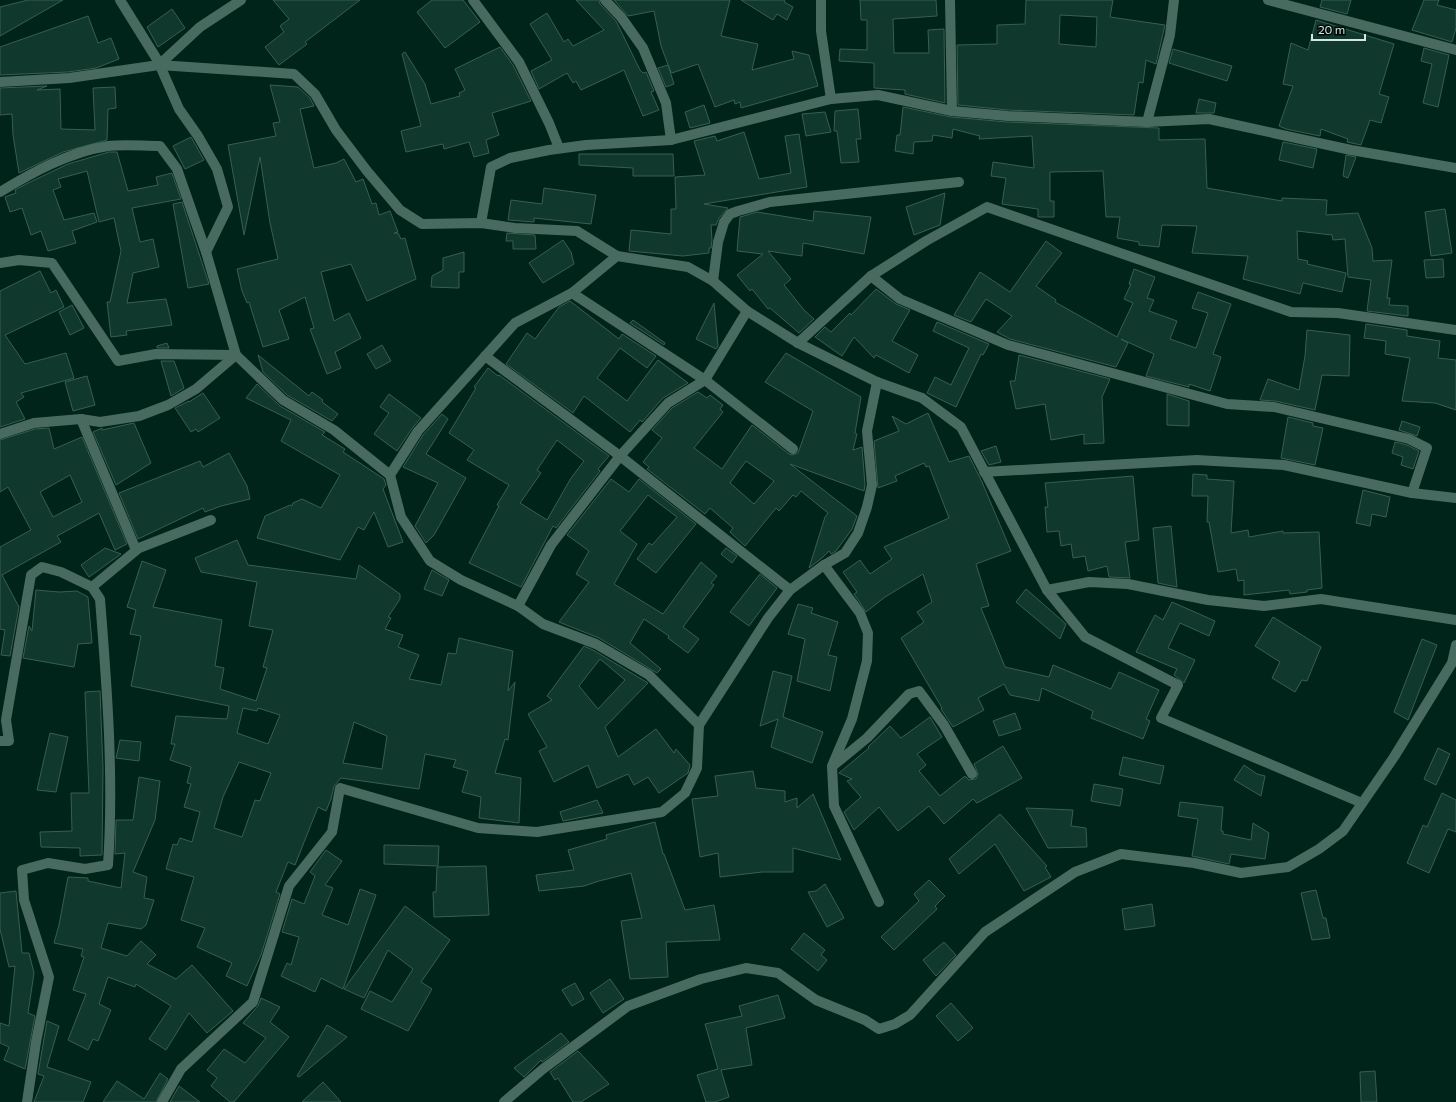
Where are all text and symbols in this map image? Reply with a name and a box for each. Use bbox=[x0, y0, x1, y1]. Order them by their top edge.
scale bar bbox=[1312, 16, 1365, 42]
text: 20 m bbox=[1318, 22, 1345, 36]

